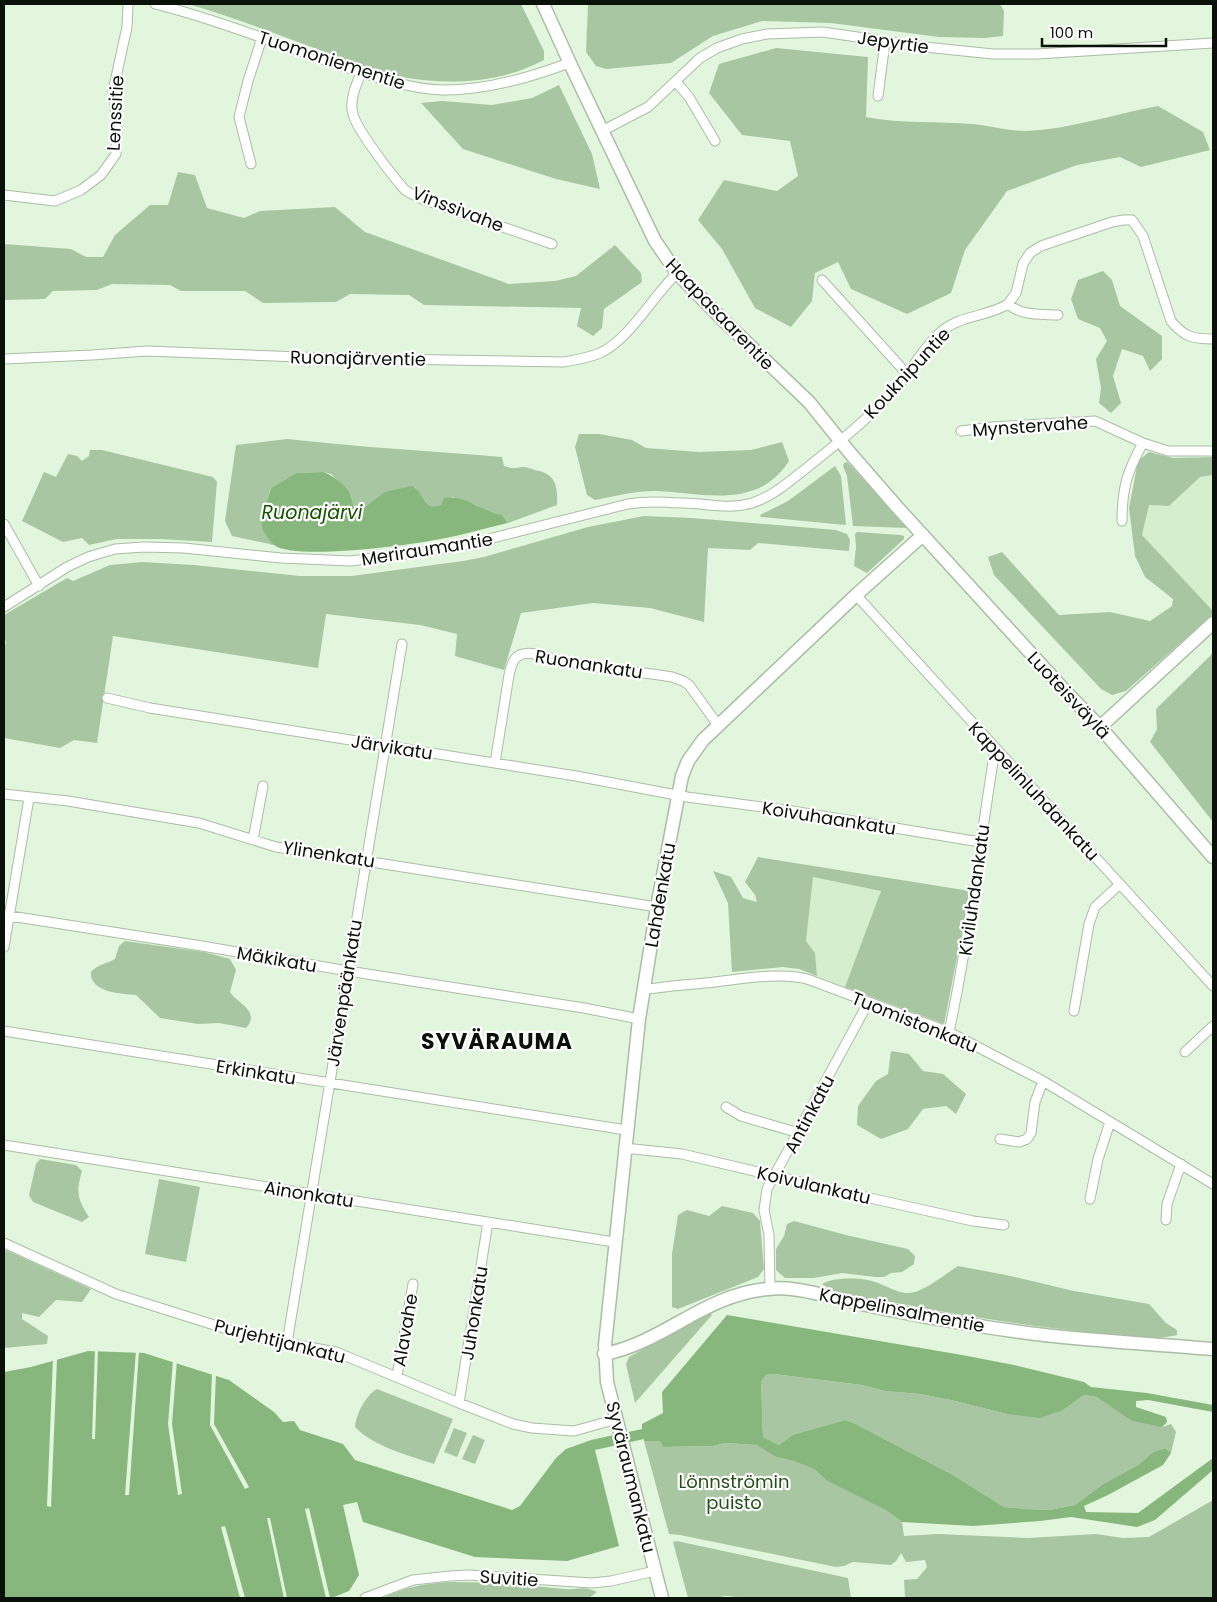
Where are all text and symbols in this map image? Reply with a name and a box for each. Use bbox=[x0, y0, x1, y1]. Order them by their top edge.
scale bar bbox=[1042, 15, 1166, 47]
text: 100 m bbox=[1050, 22, 1093, 43]
street label: Tuomoniementie bbox=[255, 24, 409, 96]
street label: Jepyrtie bbox=[856, 25, 930, 59]
street label: Lenssitie bbox=[101, 74, 129, 152]
street label: Vinssivahe bbox=[409, 180, 507, 238]
street label: Haapasaarentie bbox=[660, 253, 780, 375]
street label: Kouknipuntie bbox=[858, 322, 956, 424]
street label: Ruonajärventie bbox=[290, 344, 426, 372]
street label: Mynstervahe bbox=[971, 409, 1089, 443]
water label: Ruonajärvi bbox=[262, 499, 363, 526]
street label: Meriraumantie bbox=[360, 526, 494, 572]
street label: Ruonankatu bbox=[533, 643, 645, 685]
street label: Luoteisväylä bbox=[1022, 646, 1116, 744]
street label: Kappelinluhdankatu bbox=[963, 716, 1105, 866]
street label: Järvikatu bbox=[349, 728, 435, 766]
street label: Koivuhaankatu bbox=[760, 795, 898, 841]
street label: Kiviluhdankatu bbox=[952, 823, 996, 957]
street label: Ylinenkatu bbox=[281, 834, 377, 874]
street label: Lahdenkatu bbox=[639, 841, 681, 949]
street label: Järvenpäänkatu bbox=[320, 918, 368, 1068]
street label: Mäkikatu bbox=[235, 940, 319, 978]
street label: Tuomistonkatu bbox=[848, 985, 982, 1059]
district label: SYVÄRAUMA bbox=[421, 1026, 573, 1057]
street label: Erkinkatu bbox=[214, 1053, 298, 1091]
street label: Antinkatu bbox=[778, 1070, 840, 1158]
street label: Koivulankatu bbox=[755, 1160, 873, 1210]
street label: Ainonkatu bbox=[262, 1175, 356, 1213]
street label: Juhonkatu bbox=[454, 1264, 494, 1362]
street label: Kappelinsalmentie bbox=[817, 1282, 987, 1338]
street label: Alavahe bbox=[386, 1292, 424, 1368]
street label: Purjehtijankatu bbox=[212, 1313, 348, 1369]
street label: Syväraumankatu bbox=[600, 1399, 662, 1555]
park label: Lönnströmin puisto bbox=[678, 1469, 790, 1515]
street label: Suvitie bbox=[479, 1563, 539, 1593]

